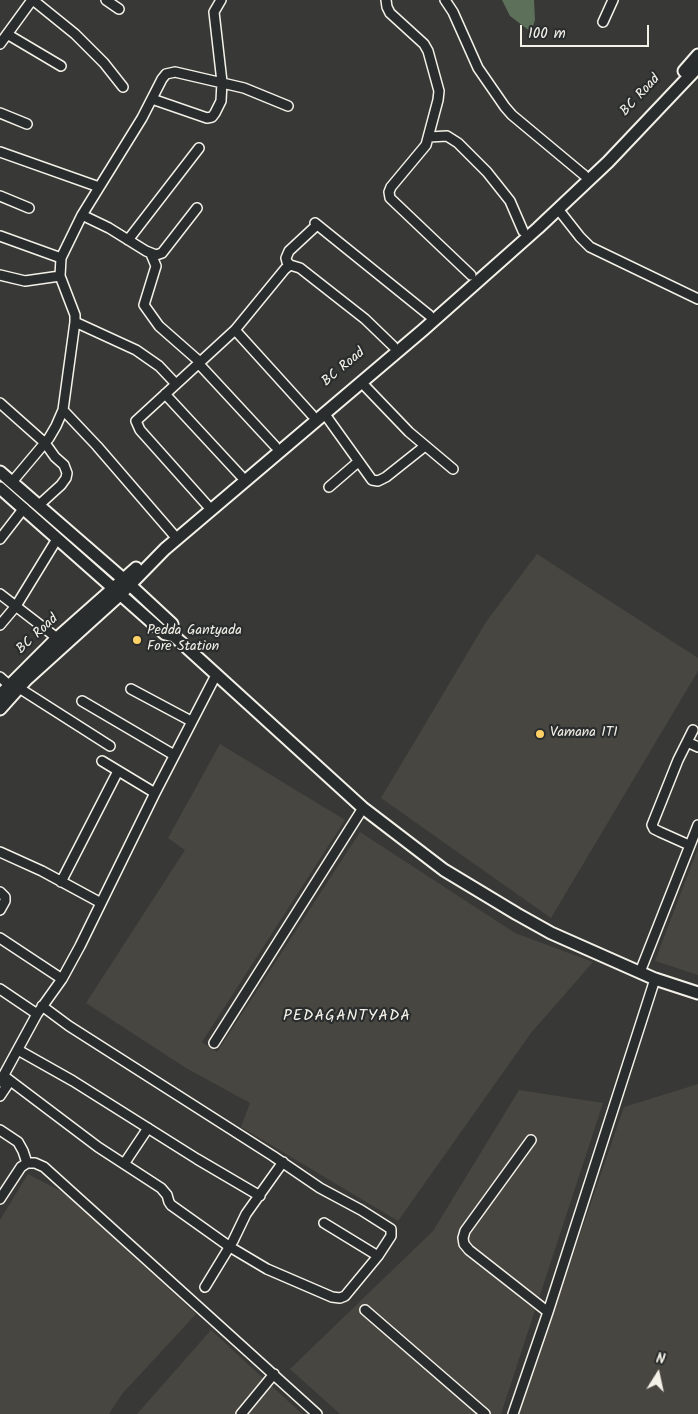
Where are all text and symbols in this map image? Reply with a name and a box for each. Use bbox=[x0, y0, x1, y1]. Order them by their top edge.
scale bar bbox=[523, 15, 652, 47]
text: 100 m bbox=[528, 22, 566, 46]
street label: BC Road bbox=[617, 72, 665, 120]
street label: BC Road bbox=[319, 345, 369, 391]
street label: BC Road bbox=[14, 611, 62, 659]
place label: Pedda Gantyada Fore Station bbox=[147, 624, 242, 656]
marker: Pedda Gantyada Fore Station bbox=[131, 634, 143, 646]
place label: Vamana ITI bbox=[550, 726, 618, 742]
marker: Vamana ITI bbox=[534, 728, 546, 740]
district label: PEDAGANTYADA bbox=[282, 1007, 412, 1027]
text: N bbox=[654, 1348, 667, 1371]
north arrow bbox=[633, 1349, 683, 1399]

